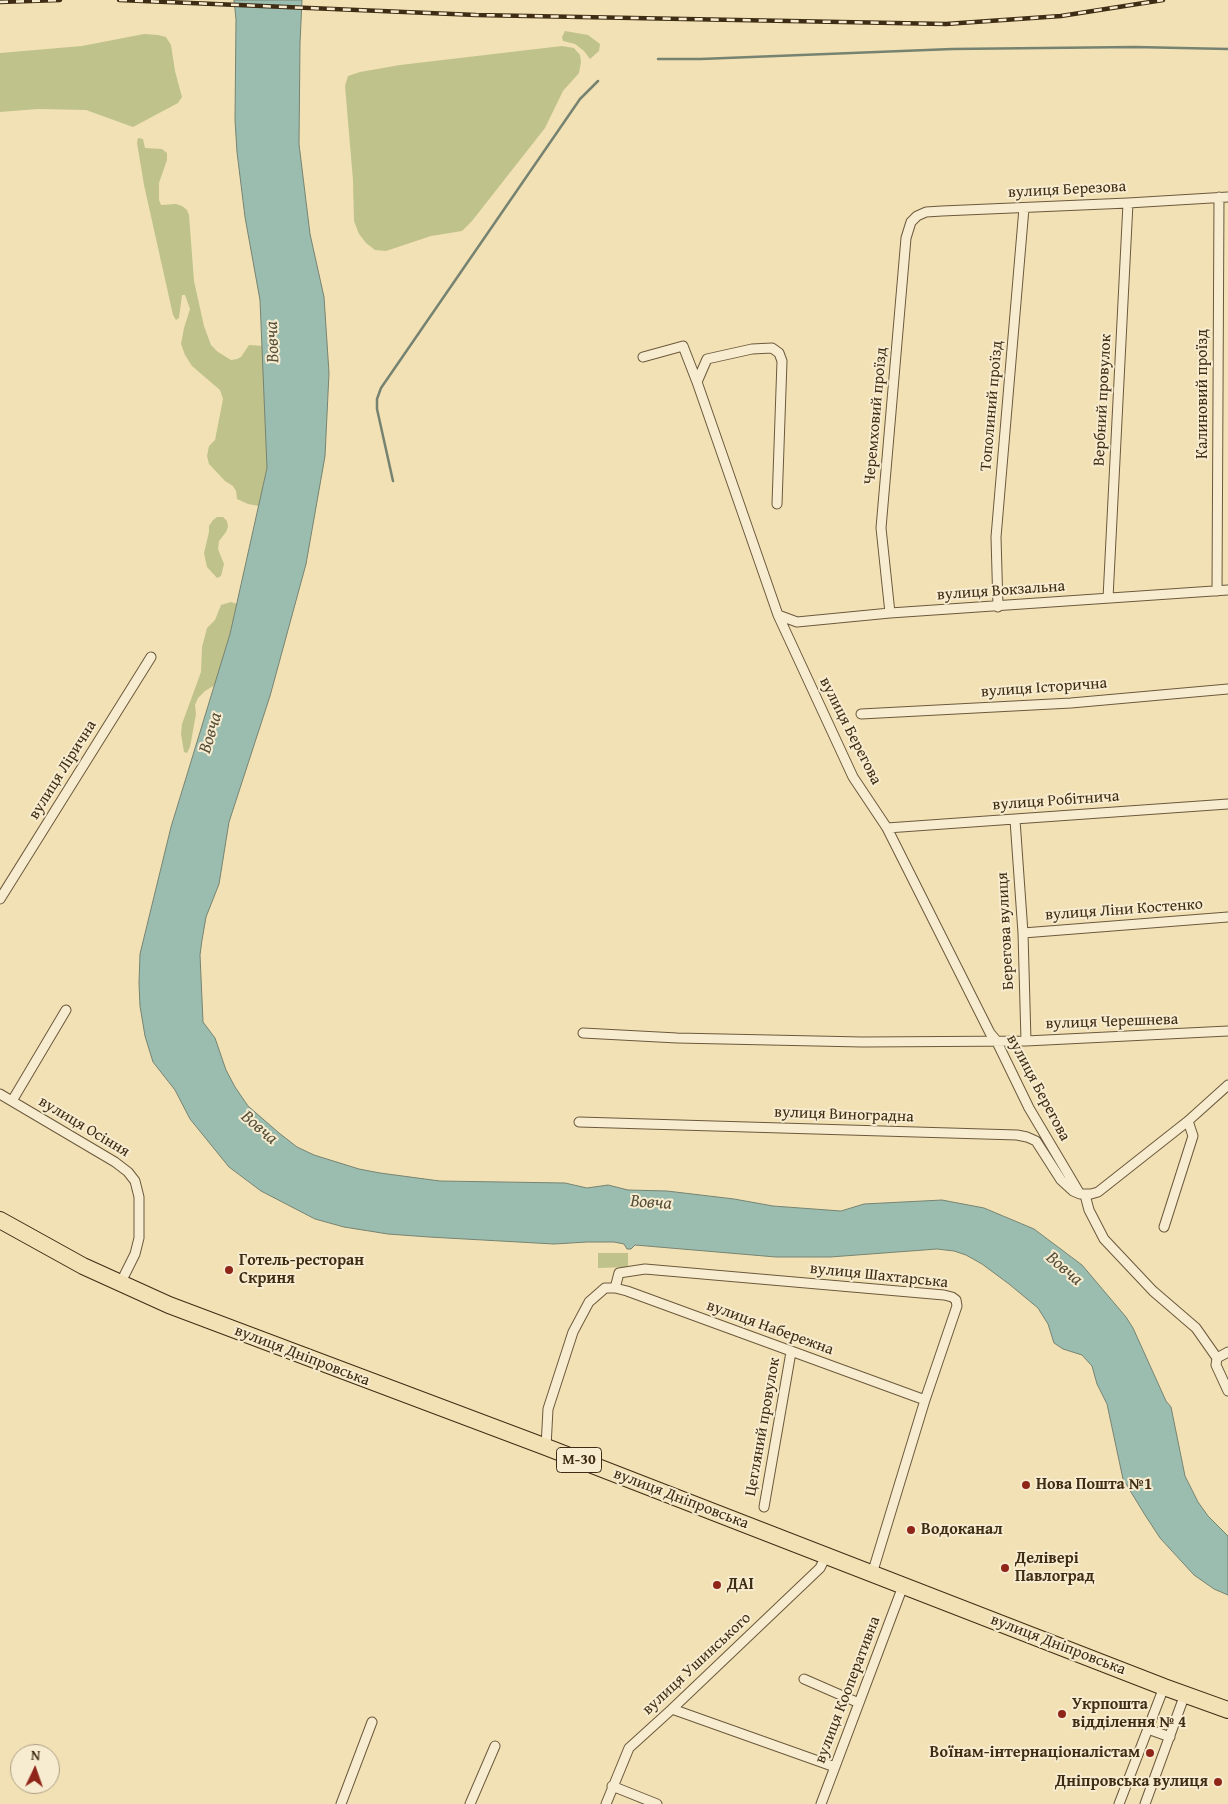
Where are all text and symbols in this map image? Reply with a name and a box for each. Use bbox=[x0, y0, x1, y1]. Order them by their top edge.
street label: вулиця Березова bbox=[1007, 177, 1127, 203]
water label: Вовча bbox=[261, 321, 285, 363]
street label: Калиновий проїзд bbox=[1193, 329, 1213, 459]
street label: Вербний провулок bbox=[1090, 333, 1116, 467]
street label: Тополиний проїзд bbox=[977, 340, 1007, 472]
street label: Черемховий проїзд bbox=[860, 346, 892, 486]
street label: вулиця Вокзальна bbox=[936, 577, 1066, 605]
street label: вулиця Берегова bbox=[815, 674, 885, 788]
street label: вулиця Історична bbox=[980, 674, 1108, 702]
water label: Вовча bbox=[195, 710, 227, 756]
street label: вулиця Лірична bbox=[25, 717, 101, 823]
street label: вулиця Робітнича bbox=[992, 787, 1120, 815]
street label: Берегова вулиця bbox=[993, 872, 1019, 990]
street label: вулиця Ліни Костенко bbox=[1044, 895, 1204, 925]
street label: вулиця Черешнева bbox=[1045, 1010, 1179, 1034]
street label: вулиця Берегова bbox=[1002, 1031, 1074, 1145]
street label: вулиця Осіння bbox=[35, 1092, 133, 1162]
street label: вулиця Виноградна bbox=[774, 1103, 914, 1127]
water label: Вовча bbox=[236, 1106, 282, 1150]
water label: Вовча bbox=[629, 1191, 673, 1215]
water label: Вовча bbox=[1041, 1247, 1087, 1291]
place label: Готель-ресторан Скриня bbox=[239, 1251, 364, 1289]
street label: вулиця Шахтарська bbox=[809, 1259, 949, 1293]
marker: Готель-ресторан Скриня bbox=[223, 1264, 235, 1276]
street label: вулиця Набережна bbox=[704, 1296, 836, 1360]
street label: вулиця Дніпровська bbox=[232, 1321, 372, 1391]
street label: Цегляний провулок bbox=[741, 1356, 785, 1498]
road number: М-30 bbox=[556, 1448, 602, 1472]
street label: вулиця Дніпровська bbox=[611, 1464, 751, 1534]
place label: Нова Пошта №1 bbox=[1036, 1475, 1152, 1495]
marker: Нова Пошта №1 bbox=[1020, 1479, 1032, 1491]
place label: Водоканал bbox=[921, 1520, 1003, 1540]
marker: Водоканал bbox=[905, 1524, 917, 1536]
place label: Делівері Павлоград bbox=[1015, 1549, 1095, 1587]
marker: Делівері Павлоград bbox=[999, 1562, 1011, 1574]
place label: ДАІ bbox=[727, 1575, 754, 1595]
marker: ДАІ bbox=[711, 1579, 723, 1591]
street label: вулиця Ушинського bbox=[639, 1609, 755, 1719]
street label: вулиця Дніпровська bbox=[988, 1610, 1128, 1680]
street label: вулиця Кооперативна bbox=[811, 1614, 885, 1766]
place label: Укрпошта відділення № 4 bbox=[1072, 1695, 1186, 1733]
marker: Укрпошта відділення № 4 bbox=[1056, 1708, 1068, 1720]
place label: Воїнам-інтернаціоналістам bbox=[930, 1743, 1140, 1763]
north arrow bbox=[10, 1744, 60, 1794]
text: N bbox=[31, 1745, 41, 1765]
marker: Воїнам-інтернаціоналістам bbox=[1144, 1747, 1156, 1759]
place label: Дніпровська вулиця bbox=[1055, 1772, 1208, 1792]
marker: Дніпровська вулиця bbox=[1212, 1776, 1224, 1788]

